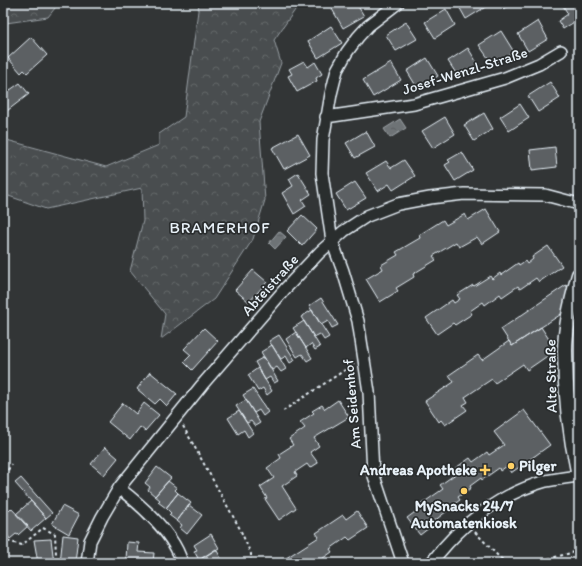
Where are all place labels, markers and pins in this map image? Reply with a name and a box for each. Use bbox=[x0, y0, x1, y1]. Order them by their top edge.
place label: Pilger bbox=[519, 457, 557, 476]
place label: Andreas Apotheke bbox=[359, 461, 477, 480]
marker: Pilger bbox=[506, 461, 516, 471]
marker: Andreas Apotheke bbox=[480, 465, 490, 475]
marker: MySnacks 24/7 Automatenkiosk bbox=[459, 486, 469, 496]
place label: MySnacks 24/7 Automatenkiosk bbox=[410, 497, 517, 532]

